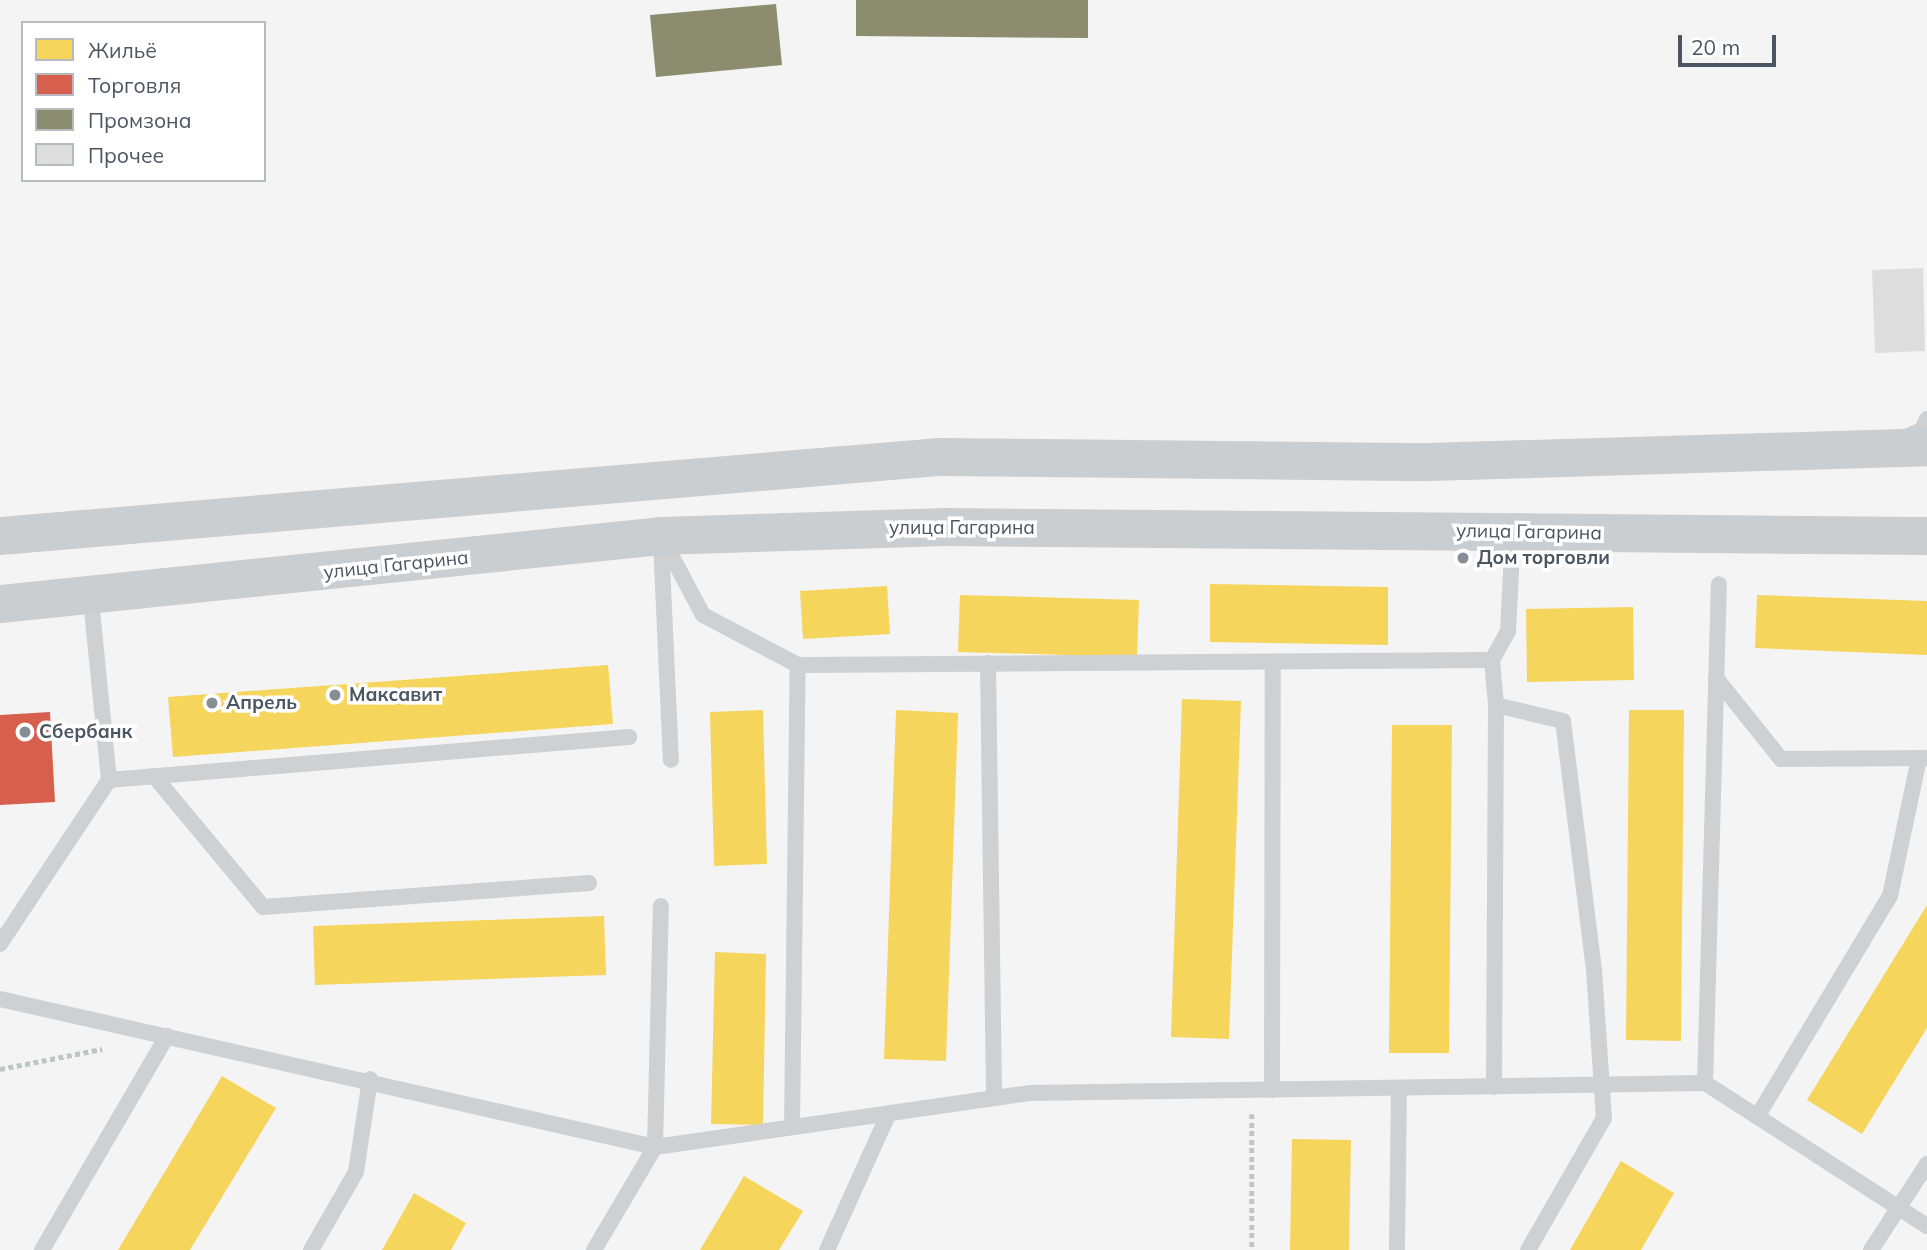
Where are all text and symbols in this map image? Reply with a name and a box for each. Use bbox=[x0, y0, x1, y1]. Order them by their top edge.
legend bbox=[21, 21, 266, 182]
scale bar bbox=[1682, 21, 1780, 65]
text: 20 m bbox=[1691, 34, 1740, 60]
text: Жильё bbox=[88, 37, 157, 63]
text: Торговля bbox=[88, 72, 181, 98]
text: Промзона bbox=[88, 107, 191, 133]
text: Прочее bbox=[88, 142, 164, 168]
street label: улица Гагарина bbox=[889, 517, 1035, 539]
street label: улица Гагарина bbox=[1456, 519, 1602, 545]
street label: улица Гагарина bbox=[322, 546, 470, 584]
place label: Дом торговли bbox=[1477, 547, 1610, 569]
marker: Дом торговли bbox=[1455, 550, 1471, 566]
place label: Максавит bbox=[349, 684, 442, 706]
marker: Максавит bbox=[327, 687, 343, 703]
place label: Апрель bbox=[226, 692, 297, 714]
marker: Апрель bbox=[204, 695, 220, 711]
place label: Сбербанк bbox=[39, 721, 132, 743]
marker: Сбербанк bbox=[17, 724, 33, 740]

